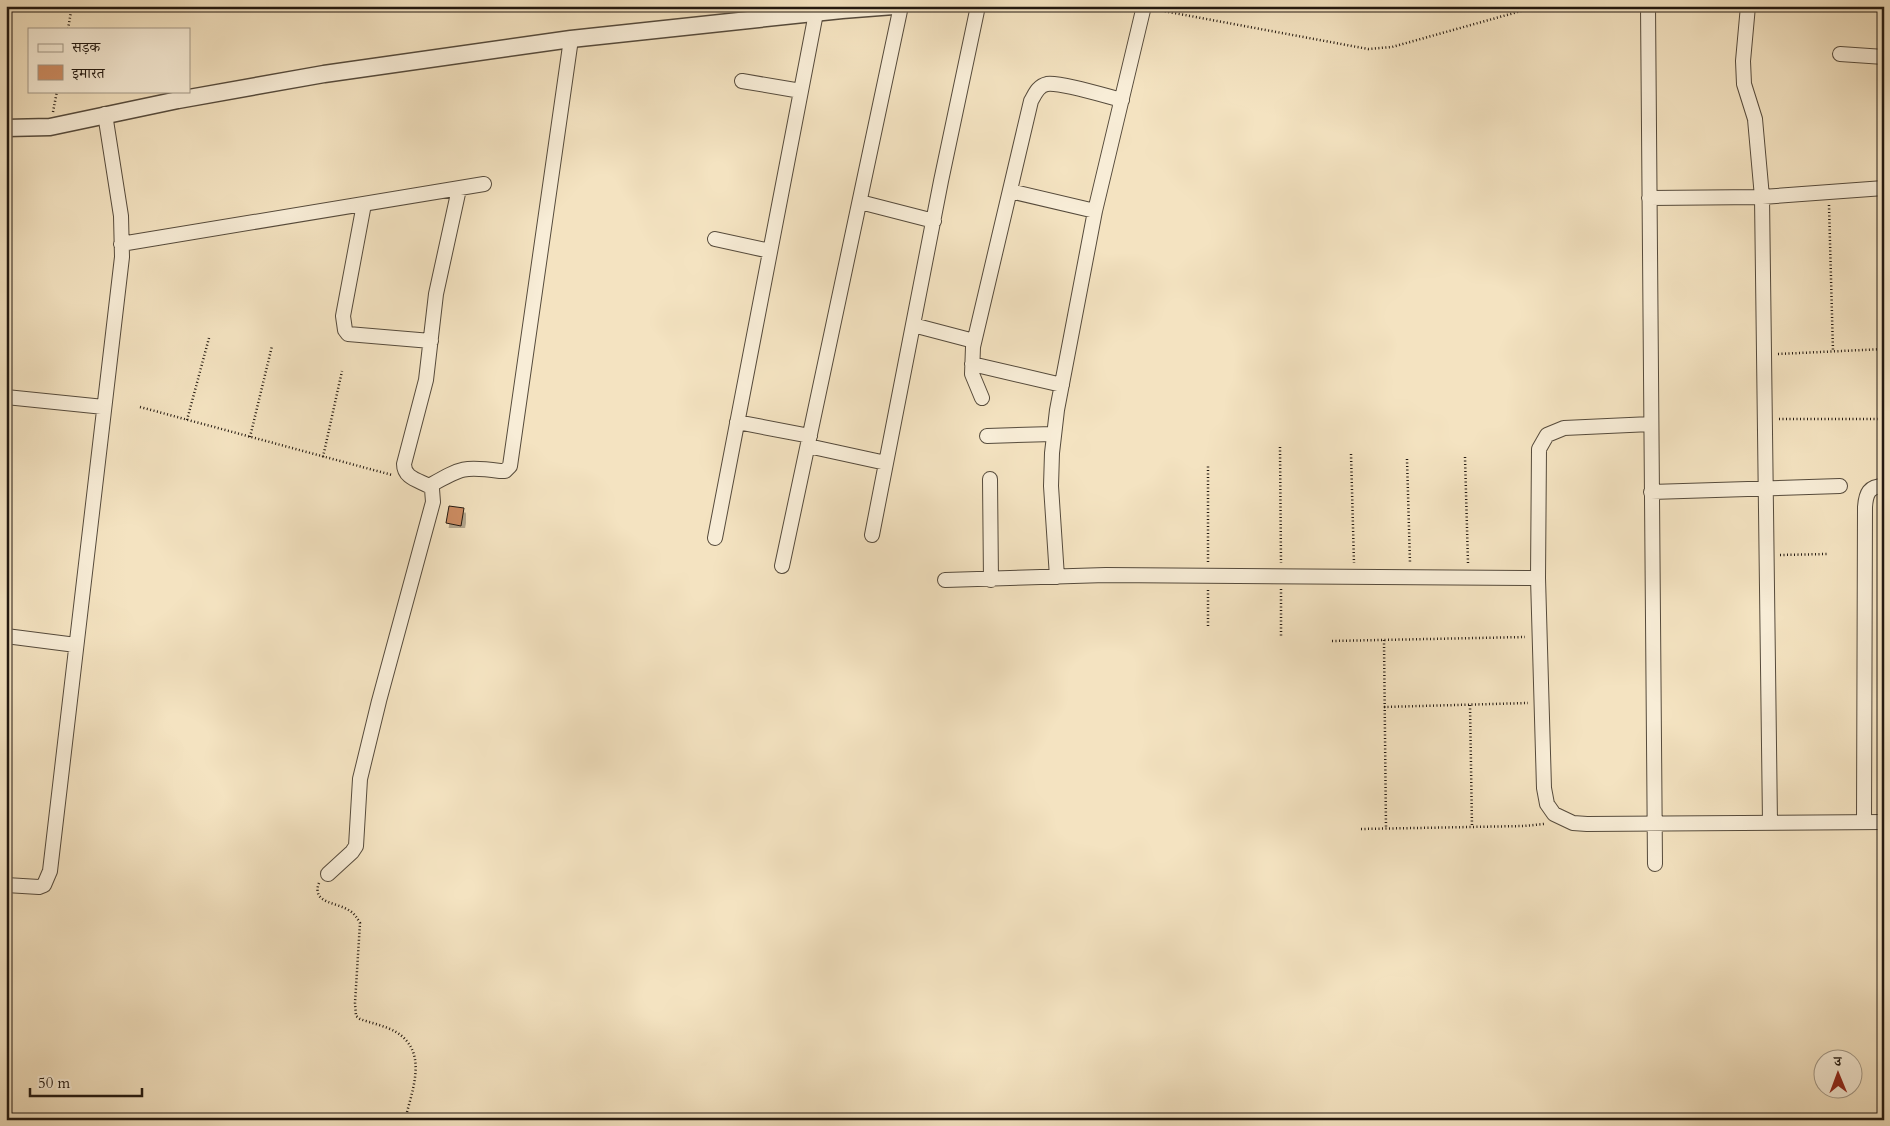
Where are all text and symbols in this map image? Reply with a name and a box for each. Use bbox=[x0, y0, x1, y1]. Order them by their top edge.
legend bbox=[28, 28, 190, 92]
text: सड़क bbox=[71, 37, 101, 57]
text: इमारत bbox=[71, 63, 106, 83]
north arrow bbox=[1812, 1048, 1862, 1098]
text: उ bbox=[1833, 1052, 1842, 1071]
scale bar bbox=[30, 1066, 142, 1098]
text: 50 m bbox=[38, 1073, 70, 1093]

